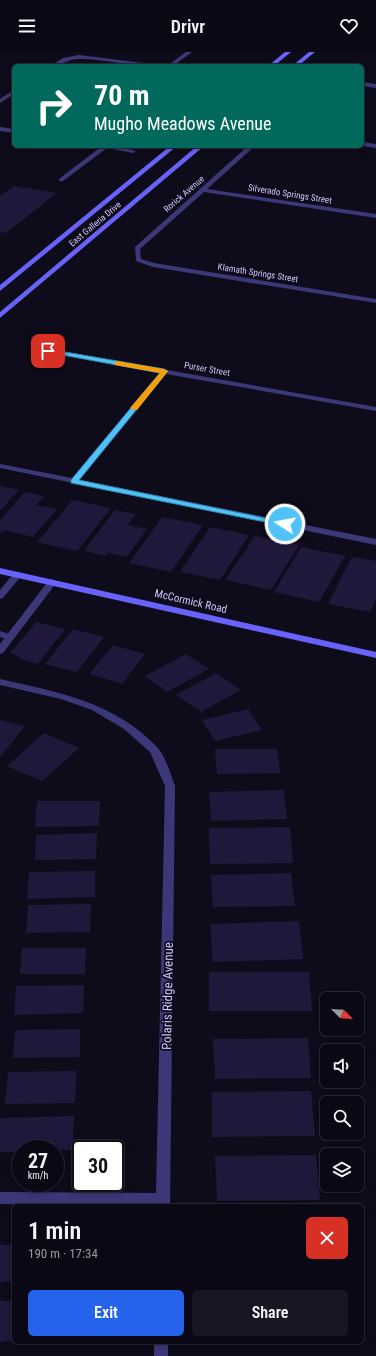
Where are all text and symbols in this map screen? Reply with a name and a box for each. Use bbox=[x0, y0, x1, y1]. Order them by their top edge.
icon: menu bbox=[16, 15, 38, 37]
icon: heart bbox=[338, 15, 360, 37]
text: Drivr bbox=[171, 16, 205, 37]
text: 70 m bbox=[94, 79, 150, 112]
icon: right bbox=[28, 80, 80, 132]
text: Mugho Meadows Avenue bbox=[94, 113, 272, 134]
street label: Rorick Avenue bbox=[162, 174, 206, 214]
street label: Silverado Springs Street bbox=[247, 182, 333, 206]
street label: East Galleria Drive bbox=[67, 199, 123, 249]
street label: Klamath Springs Street bbox=[217, 262, 299, 284]
pin bbox=[31, 334, 65, 368]
icon: arrive bbox=[37, 340, 59, 362]
street label: Purser Street bbox=[183, 360, 231, 378]
position arrow bbox=[264, 503, 306, 545]
street label: McCormick Road bbox=[153, 587, 228, 616]
street label: Polaris Ridge Avenue bbox=[159, 942, 176, 1050]
north arrow bbox=[320, 992, 364, 1036]
map controls bbox=[320, 992, 364, 1192]
button: sound bbox=[320, 1044, 364, 1088]
button: search bbox=[320, 1096, 364, 1140]
speed limit sign: 30 bbox=[72, 1140, 124, 1192]
button: layers bbox=[320, 1148, 364, 1192]
text: 27 bbox=[28, 1149, 48, 1173]
text: km/h bbox=[28, 1170, 48, 1181]
text: 1 min bbox=[28, 1217, 81, 1245]
button: close bbox=[306, 1217, 348, 1259]
text: 190 m · 17:34 bbox=[28, 1246, 98, 1261]
button: Exit bbox=[28, 1290, 184, 1336]
button: Share bbox=[192, 1290, 348, 1336]

